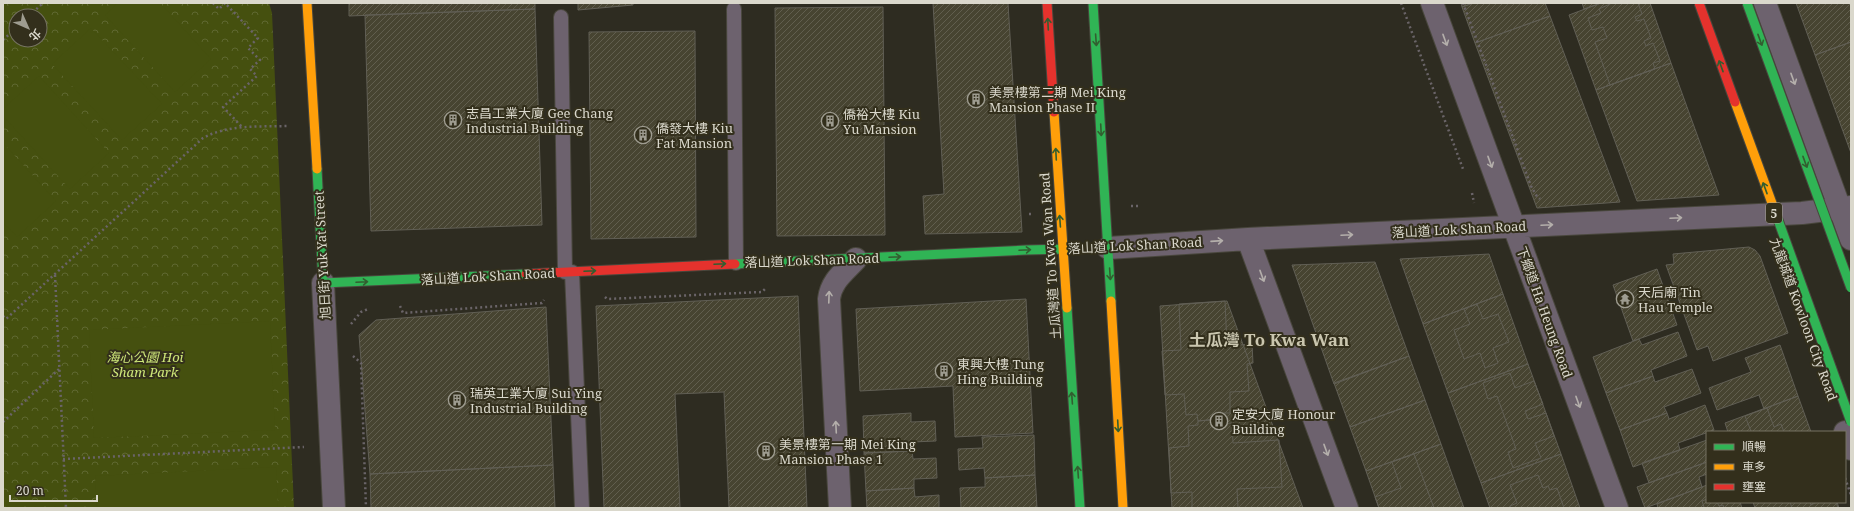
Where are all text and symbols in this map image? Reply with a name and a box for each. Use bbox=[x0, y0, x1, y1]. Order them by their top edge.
north arrow bbox=[8, 8, 48, 48]
one-way arrow bbox=[1045, 18, 1052, 31]
text: 北 bbox=[26, 26, 45, 45]
one-way arrow bbox=[1092, 33, 1099, 46]
one-way arrow bbox=[1442, 33, 1450, 45]
one-way arrow bbox=[1757, 33, 1765, 45]
one-way arrow bbox=[1717, 60, 1725, 72]
one-way arrow bbox=[1789, 73, 1797, 85]
place label: 美景樓第二期 Mei King Mansion Phase II bbox=[989, 83, 1126, 116]
building icon: 美景樓第二期 Mei King Mansion Phase II bbox=[966, 89, 986, 109]
place label: 志昌工業大廈 Gee Chang Industrial Building bbox=[466, 104, 613, 137]
place label: 僑裕大樓 Kiu Yu Mansion bbox=[842, 105, 920, 138]
building icon: 志昌工業大廈 Gee Chang Industrial Building bbox=[443, 110, 463, 130]
building icon: 僑裕大樓 Kiu Yu Mansion bbox=[820, 111, 840, 131]
place label: 僑發大樓 Kiu Fat Mansion bbox=[656, 119, 733, 152]
one-way arrow bbox=[1098, 123, 1105, 136]
building icon: 僑發大樓 Kiu Fat Mansion bbox=[633, 125, 653, 145]
one-way arrow bbox=[1052, 148, 1059, 161]
one-way arrow bbox=[1487, 155, 1494, 168]
one-way arrow bbox=[1802, 155, 1809, 168]
street label: 土瓜灣道 To Kwa Wan Road bbox=[1035, 172, 1065, 340]
one-way arrow bbox=[1761, 183, 1769, 195]
street label: 旭日街 Yuk Yat Street bbox=[310, 190, 334, 320]
road number: 5 bbox=[1766, 203, 1782, 223]
one-way arrow bbox=[1056, 215, 1063, 228]
one-way arrow bbox=[1669, 215, 1682, 222]
street label: 落山道 Lok Shan Road bbox=[1391, 216, 1527, 242]
one-way arrow bbox=[1540, 221, 1553, 229]
one-way arrow bbox=[1340, 231, 1353, 239]
street label: 落山道 Lok Shan Road bbox=[1067, 232, 1203, 258]
street label: 九龍城道 Kowloon City Road bbox=[1766, 235, 1842, 403]
one-way arrow bbox=[1210, 238, 1223, 245]
street label: 下鄉道 Ha Heung Road bbox=[1513, 244, 1577, 380]
one-way arrow bbox=[1018, 246, 1031, 253]
street label: 落山道 Lok Shan Road bbox=[744, 249, 880, 271]
one-way arrow bbox=[888, 253, 901, 261]
one-way arrow bbox=[713, 261, 726, 268]
street label: 落山道 Lok Shan Road bbox=[420, 263, 556, 289]
one-way arrow bbox=[583, 267, 596, 274]
one-way arrow bbox=[1106, 267, 1113, 280]
one-way arrow bbox=[1258, 269, 1266, 281]
one-way arrow bbox=[355, 278, 368, 285]
place label: 天后廟 Tin Hau Temple bbox=[1638, 283, 1713, 316]
temple icon: 天后廟 Tin Hau Temple bbox=[1615, 289, 1635, 309]
one-way arrow bbox=[826, 291, 833, 304]
district label: 土瓜灣 To Kwa Wan bbox=[1189, 328, 1349, 351]
park label: 海心公園 Hoi Sham Park bbox=[106, 348, 184, 381]
place label: 東興大樓 Tung Hing Building bbox=[957, 355, 1044, 388]
building icon: 東興大樓 Tung Hing Building bbox=[934, 361, 954, 381]
place label: 瑞英工業大廈 Sui Ying Industrial Building bbox=[470, 384, 602, 417]
building icon: 瑞英工業大廈 Sui Ying Industrial Building bbox=[447, 390, 467, 410]
one-way arrow bbox=[1069, 392, 1076, 405]
one-way arrow bbox=[1575, 396, 1582, 409]
place label: 定安大廈 Honour Building bbox=[1232, 405, 1335, 438]
building icon: 定安大廈 Honour Building bbox=[1209, 411, 1229, 431]
one-way arrow bbox=[1115, 419, 1122, 432]
one-way arrow bbox=[832, 421, 840, 434]
legend bbox=[1706, 431, 1846, 503]
place label: 美景樓第一期 Mei King Mansion Phase 1 bbox=[779, 435, 916, 468]
text: 順暢 bbox=[1742, 438, 1766, 455]
building icon: 美景樓第一期 Mei King Mansion Phase 1 bbox=[756, 441, 776, 461]
one-way arrow bbox=[1323, 444, 1331, 456]
text: 車多 bbox=[1742, 458, 1766, 475]
one-way arrow bbox=[1074, 466, 1081, 479]
scale bar bbox=[10, 477, 97, 503]
text: 壅塞 bbox=[1742, 478, 1766, 495]
text: 20 m bbox=[16, 482, 44, 499]

